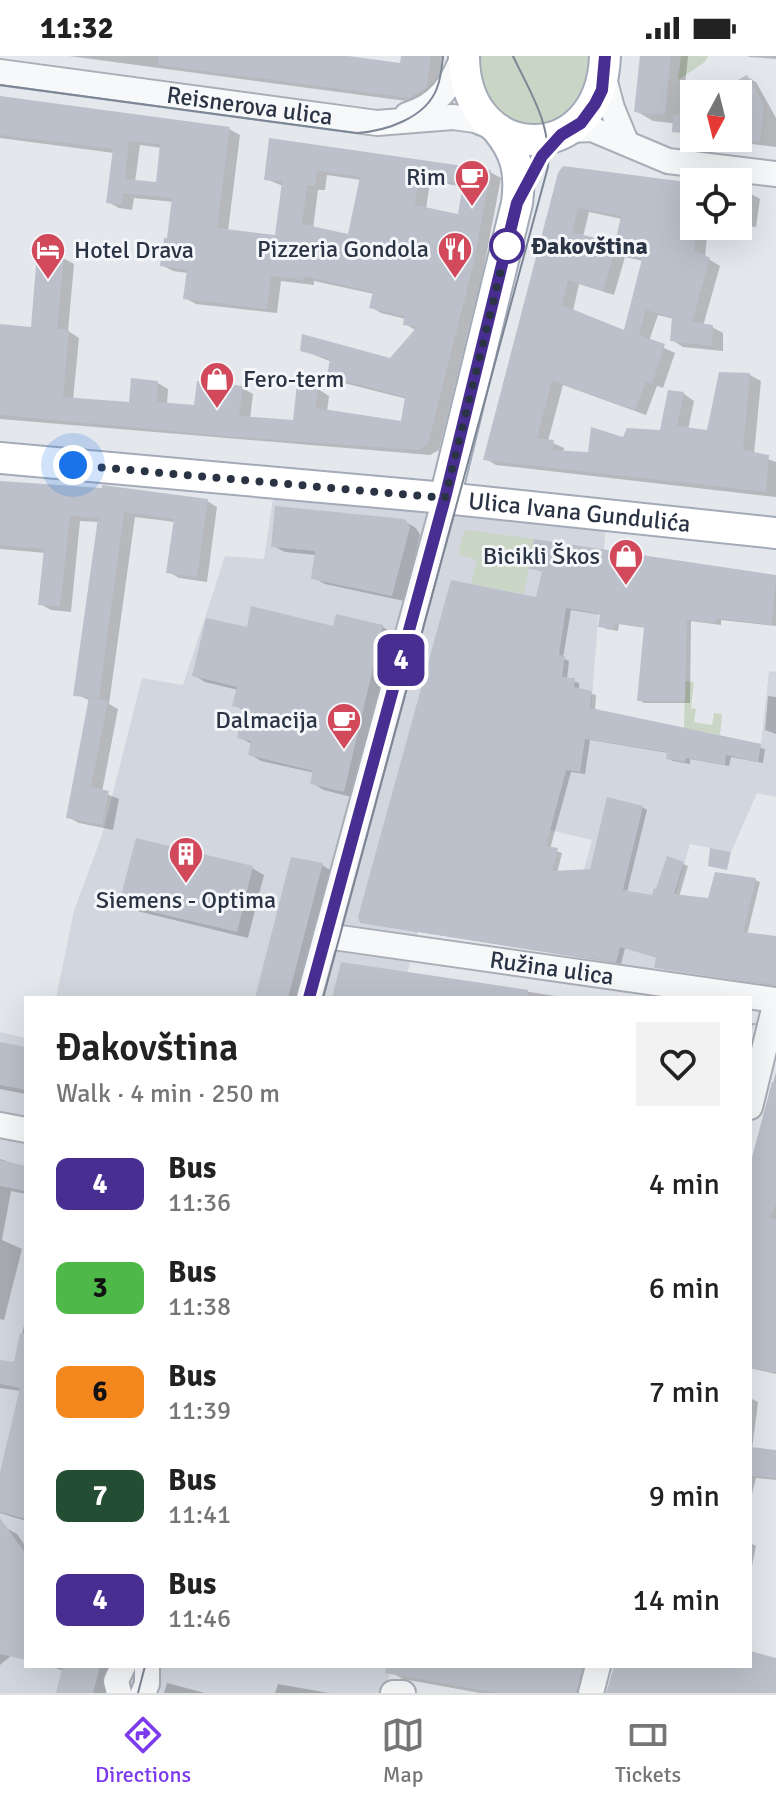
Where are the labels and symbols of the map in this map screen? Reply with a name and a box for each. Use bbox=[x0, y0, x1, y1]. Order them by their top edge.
street label: Reisnerova ulica bbox=[165, 80, 335, 132]
north arrow bbox=[680, 80, 752, 152]
cafe icon: Rim bbox=[453, 158, 491, 208]
place label: Rim bbox=[406, 162, 446, 192]
marker: Đakovština bbox=[490, 229, 524, 263]
restaurant icon: Pizzeria Gondola bbox=[436, 230, 474, 280]
hotel icon: Hotel Drava bbox=[29, 231, 67, 281]
place label: Đakovština bbox=[531, 231, 648, 261]
place label: Pizzeria Gondola bbox=[257, 234, 429, 264]
place label: Hotel Drava bbox=[74, 235, 194, 265]
shop icon: Fero-term bbox=[198, 360, 236, 410]
place label: Fero-term bbox=[243, 364, 344, 394]
your location bbox=[53, 445, 93, 485]
street label: Ulica Ivana Gundulića bbox=[467, 486, 692, 539]
shop icon: Bicikli Škos bbox=[607, 537, 645, 587]
place label: Bicikli Škos bbox=[483, 541, 600, 571]
line badge: 4 bbox=[375, 634, 427, 686]
cafe icon: Dalmacija bbox=[325, 701, 363, 751]
place label: Dalmacija bbox=[215, 705, 318, 735]
building icon: Siemens - Optima bbox=[167, 835, 205, 885]
place label: Siemens - Optima bbox=[96, 885, 276, 915]
street label: Ružina ulica bbox=[488, 944, 616, 992]

